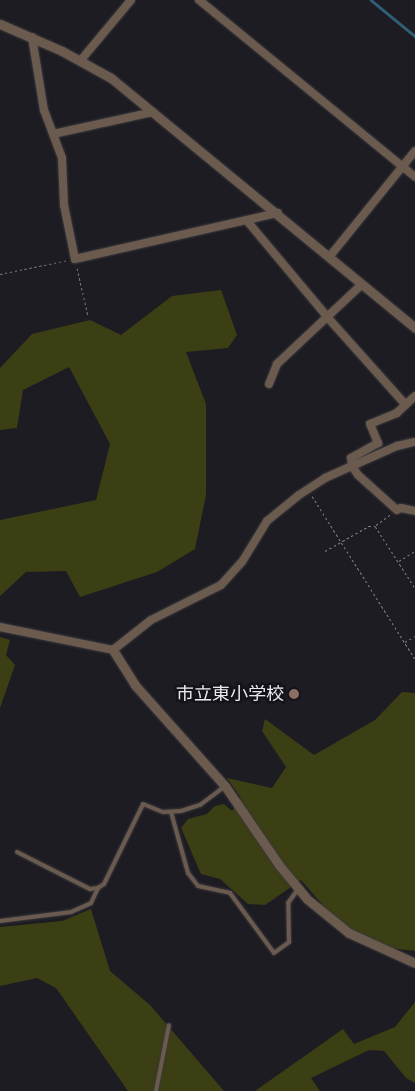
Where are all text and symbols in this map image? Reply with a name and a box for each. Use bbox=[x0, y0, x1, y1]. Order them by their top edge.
place label: 市立東小学校 bbox=[176, 683, 284, 705]
marker: 市立東小学校 bbox=[288, 688, 300, 700]

